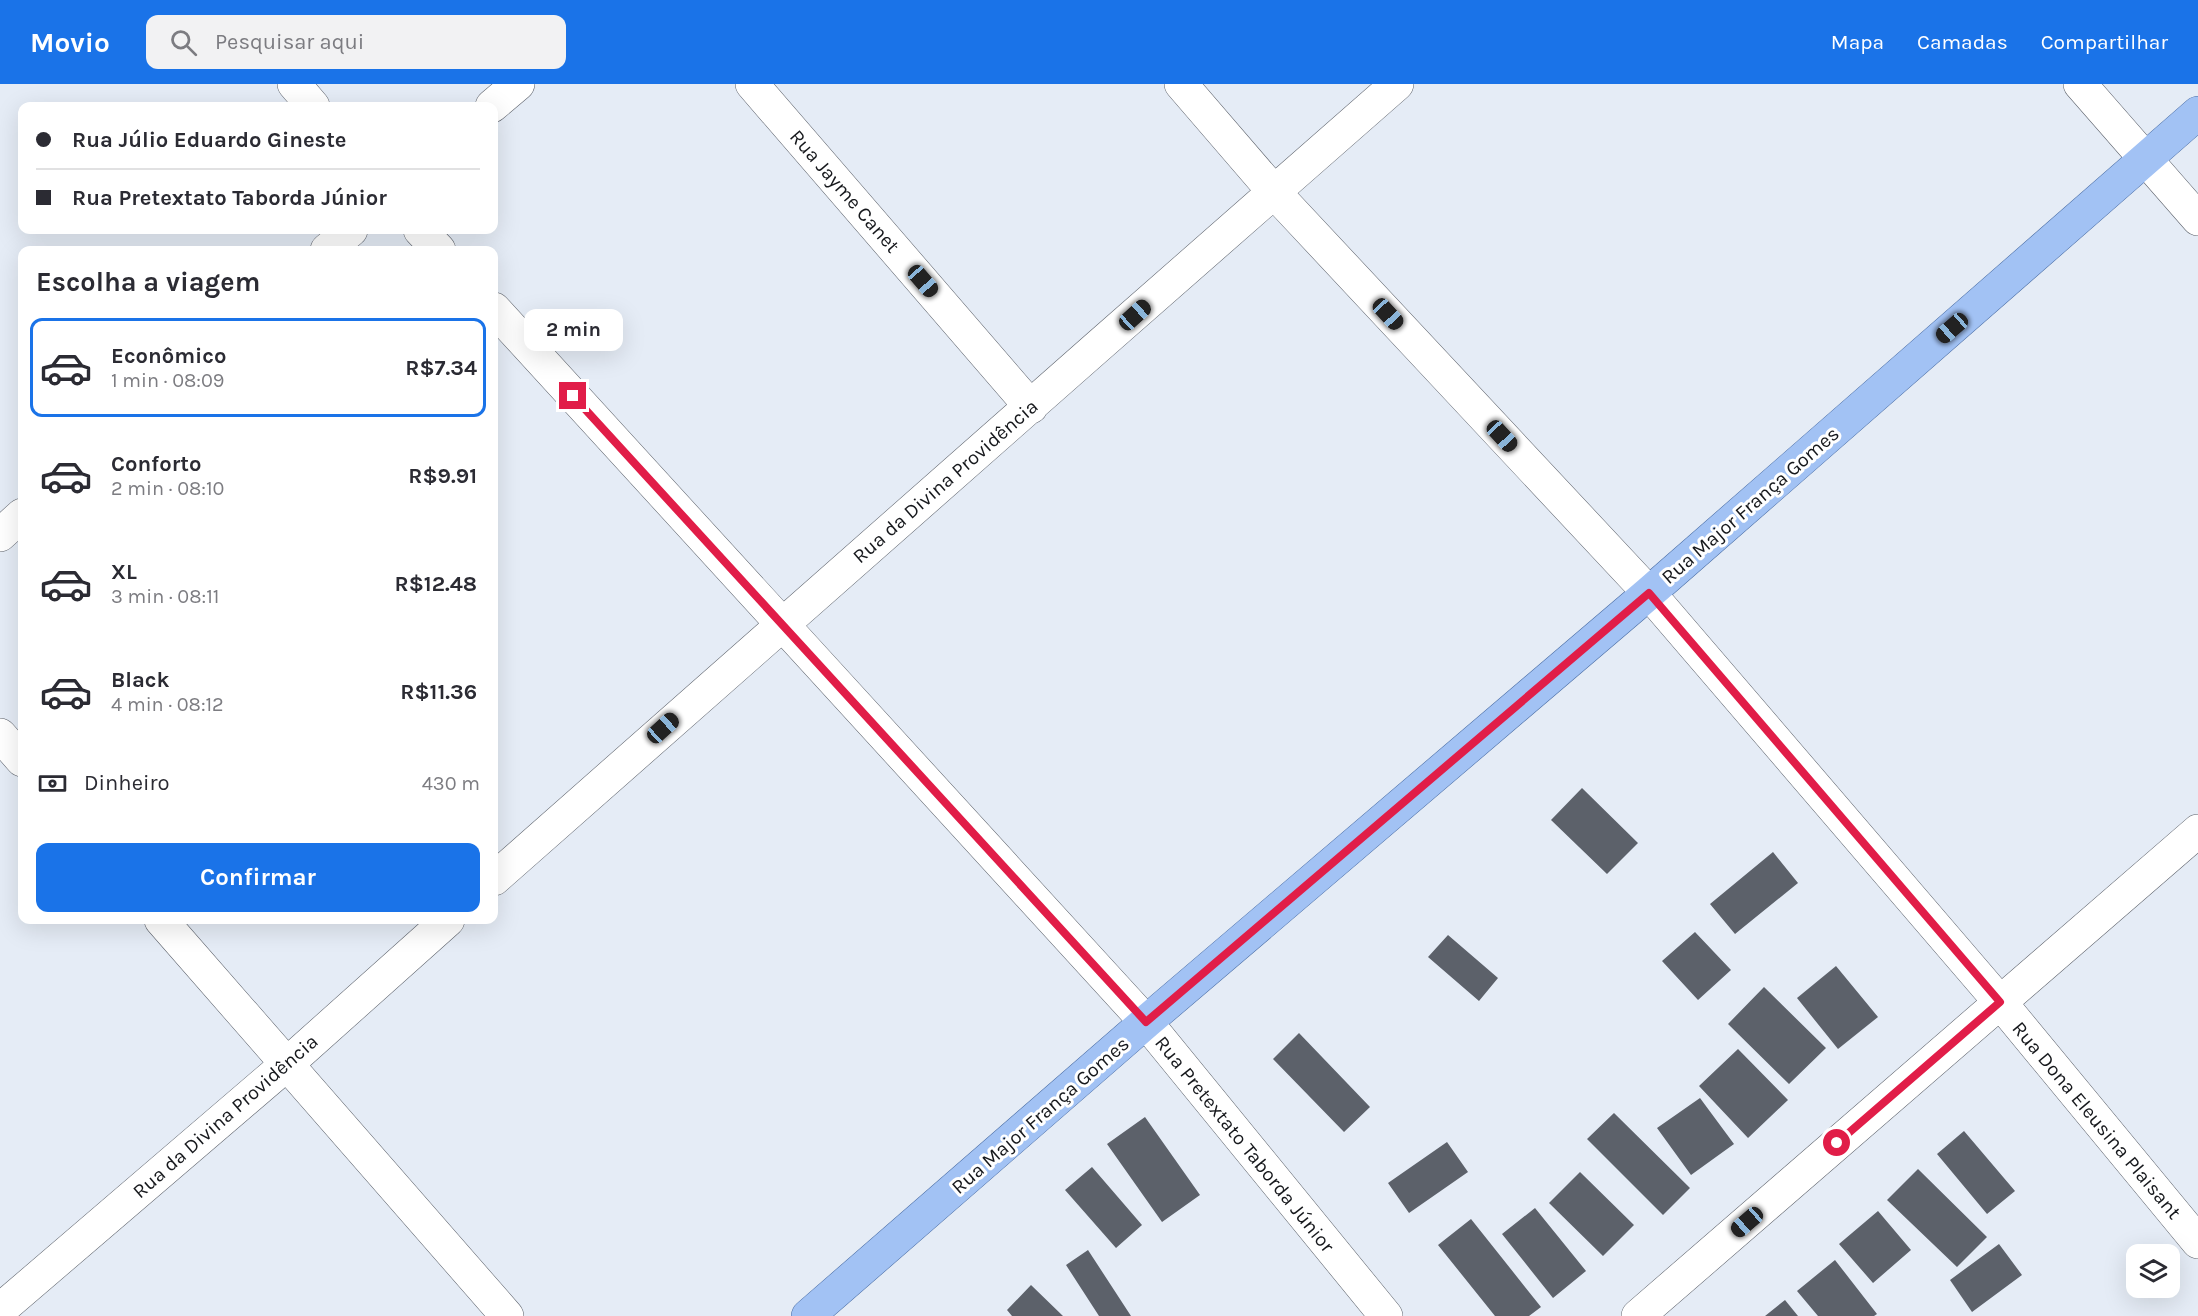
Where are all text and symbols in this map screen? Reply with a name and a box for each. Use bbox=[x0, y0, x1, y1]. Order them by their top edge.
search box bbox=[146, 15, 566, 69]
text: Movio bbox=[30, 26, 110, 59]
icon: search bbox=[167, 26, 200, 59]
text: Pesquisar aqui bbox=[215, 29, 364, 55]
text: Mapa bbox=[1831, 30, 1884, 54]
text: Camadas bbox=[1917, 30, 2008, 54]
text: Compartilhar bbox=[2041, 30, 2168, 54]
street label: Rua Jayme Canet bbox=[785, 125, 905, 258]
text: Rua Júlio Eduardo Gineste bbox=[72, 127, 347, 153]
text: Rua Pretextato Taborda Júnior bbox=[72, 185, 387, 211]
car bbox=[904, 262, 942, 300]
text: Escolha a viagem bbox=[36, 266, 260, 298]
car bbox=[1369, 295, 1407, 333]
car bbox=[1116, 296, 1154, 334]
callout: 2 min bbox=[524, 309, 622, 351]
car bbox=[1933, 309, 1971, 347]
text: 2 min bbox=[546, 318, 601, 341]
icon: car bbox=[39, 341, 93, 395]
text: Econômico bbox=[111, 343, 226, 369]
text: R$7.34 bbox=[405, 355, 477, 381]
text: 1 min · 08:09 bbox=[111, 369, 224, 392]
route end bbox=[559, 382, 586, 409]
street label: Rua da Divina Providência bbox=[848, 395, 1042, 568]
car bbox=[1483, 417, 1521, 455]
street label: Rua Major França Gomes bbox=[1657, 422, 1844, 589]
icon: car bbox=[39, 449, 93, 503]
text: Conforto bbox=[111, 451, 201, 477]
text: R$9.91 bbox=[408, 463, 477, 489]
text: 2 min · 08:10 bbox=[111, 477, 224, 500]
icon: car bbox=[39, 557, 93, 611]
text: XL bbox=[111, 559, 137, 585]
text: R$12.48 bbox=[394, 571, 477, 597]
text: 3 min · 08:11 bbox=[111, 585, 219, 608]
icon: car bbox=[39, 665, 93, 719]
text: Black bbox=[111, 667, 170, 693]
text: R$11.36 bbox=[400, 679, 477, 705]
text: 4 min · 08:12 bbox=[111, 693, 224, 716]
car bbox=[644, 709, 682, 747]
icon: cash bbox=[36, 767, 69, 800]
text: Dinheiro bbox=[84, 770, 169, 796]
text: 430 m bbox=[422, 772, 480, 795]
button: Confirmar bbox=[36, 843, 480, 912]
street label: Rua Dona Eleusina Plaisant bbox=[2007, 1017, 2186, 1224]
street label: Rua da Divina Providência bbox=[128, 1030, 322, 1203]
street label: Rua Pretextato Taborda Júnior bbox=[1150, 1031, 1340, 1258]
street label: Rua Major França Gomes bbox=[947, 1032, 1134, 1199]
route start bbox=[1823, 1129, 1850, 1156]
car bbox=[1728, 1203, 1766, 1241]
map controls bbox=[2126, 1244, 2180, 1298]
button: layers bbox=[2126, 1244, 2180, 1298]

